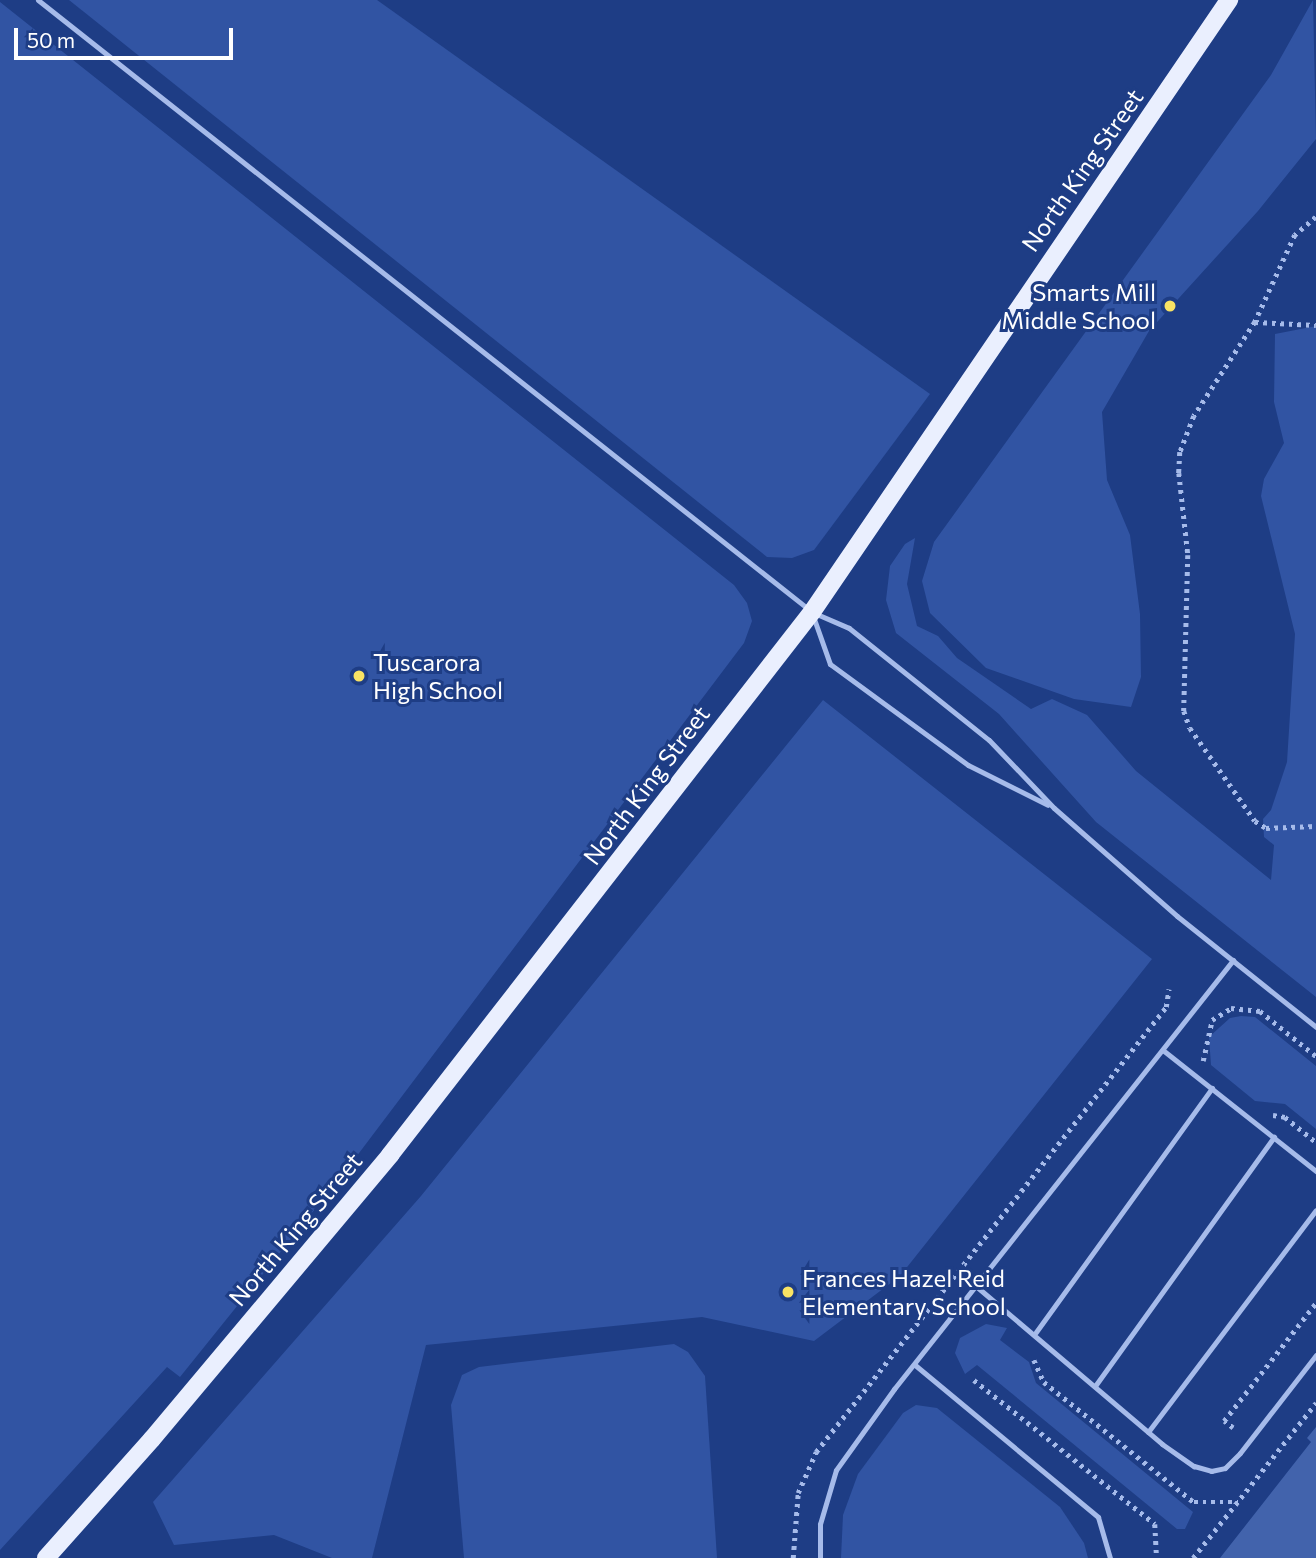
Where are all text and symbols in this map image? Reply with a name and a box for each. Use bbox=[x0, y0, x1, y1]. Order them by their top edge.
scale bar bbox=[18, 14, 236, 58]
text: 50 m bbox=[27, 27, 75, 52]
street label: North King Street bbox=[1015, 83, 1149, 257]
place label: Smarts Mill Middle School bbox=[1001, 278, 1156, 334]
marker: Smarts Mill Middle School bbox=[1162, 298, 1178, 314]
place label: Tuscarora High School bbox=[373, 648, 503, 704]
marker: Tuscarora High School bbox=[351, 668, 367, 684]
street label: North King Street bbox=[577, 700, 715, 870]
street label: North King Street bbox=[222, 1146, 368, 1312]
place label: Frances Hazel Reid Elementary School bbox=[802, 1264, 1006, 1320]
marker: Frances Hazel Reid Elementary School bbox=[780, 1284, 796, 1300]

